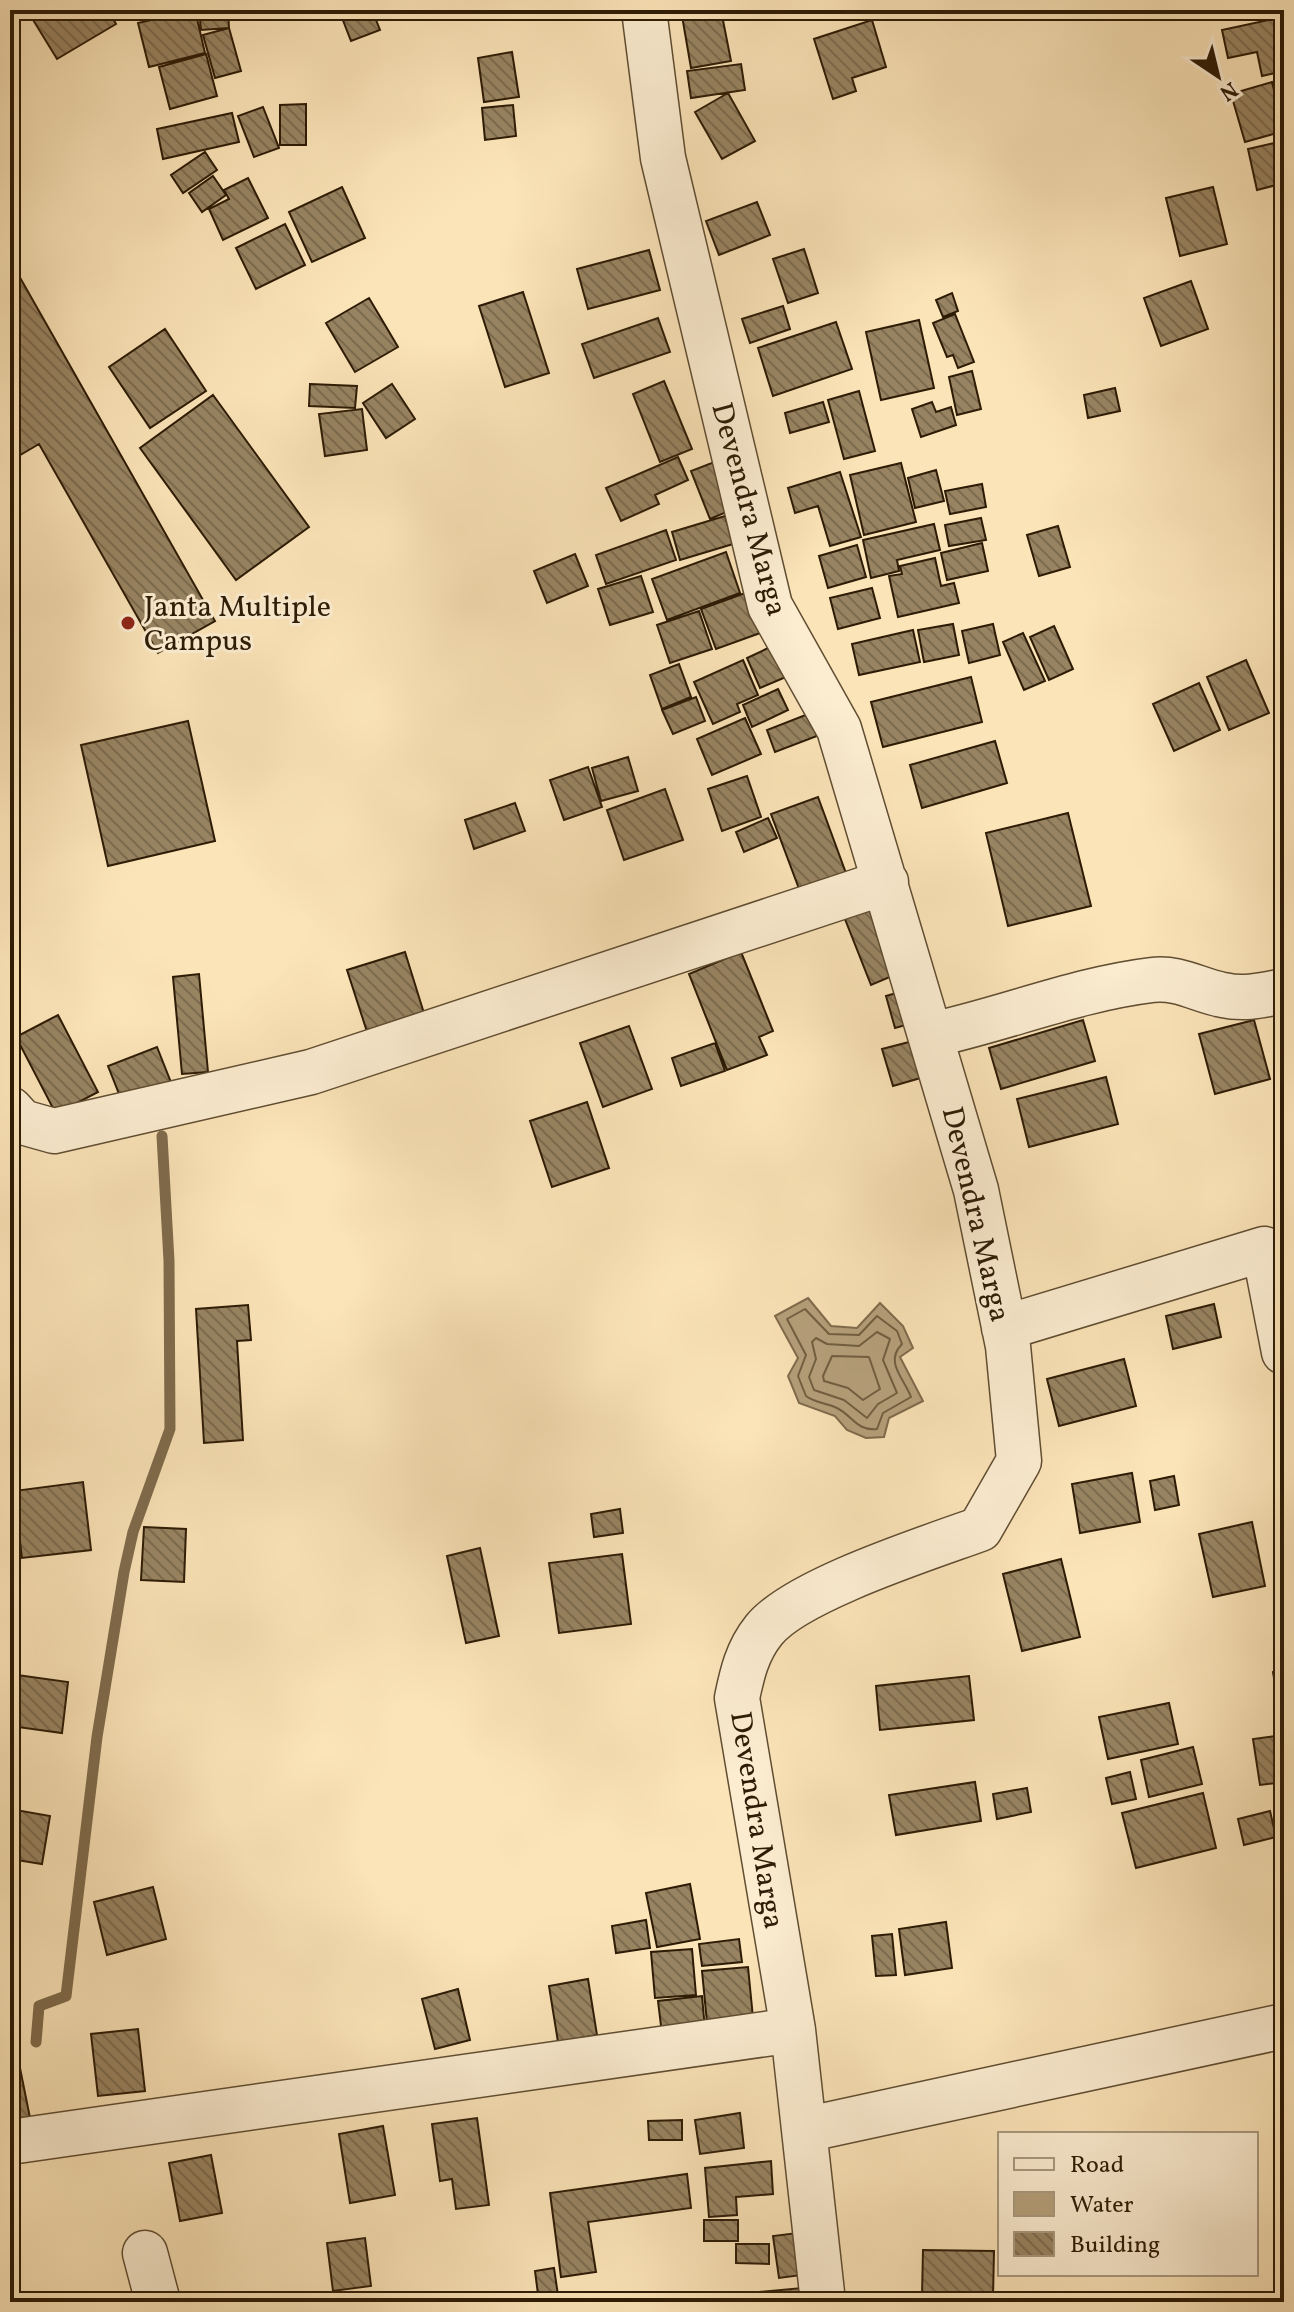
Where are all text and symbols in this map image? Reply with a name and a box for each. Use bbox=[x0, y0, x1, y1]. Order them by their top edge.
north arrow bbox=[1178, 36, 1258, 116]
text: N bbox=[1213, 73, 1243, 108]
street label: Devendra Marga bbox=[699, 398, 797, 621]
place label: Janta Multiple Campus bbox=[144, 587, 331, 663]
marker: Janta Multiple Campus bbox=[119, 614, 137, 632]
street label: Devendra Marga bbox=[930, 1103, 1020, 1326]
street label: Devendra Marga bbox=[718, 1709, 794, 1932]
legend bbox=[998, 2132, 1258, 2276]
text: Road bbox=[1070, 2149, 1124, 2183]
text: Water bbox=[1070, 2189, 1134, 2223]
text: Building bbox=[1070, 2229, 1160, 2263]

